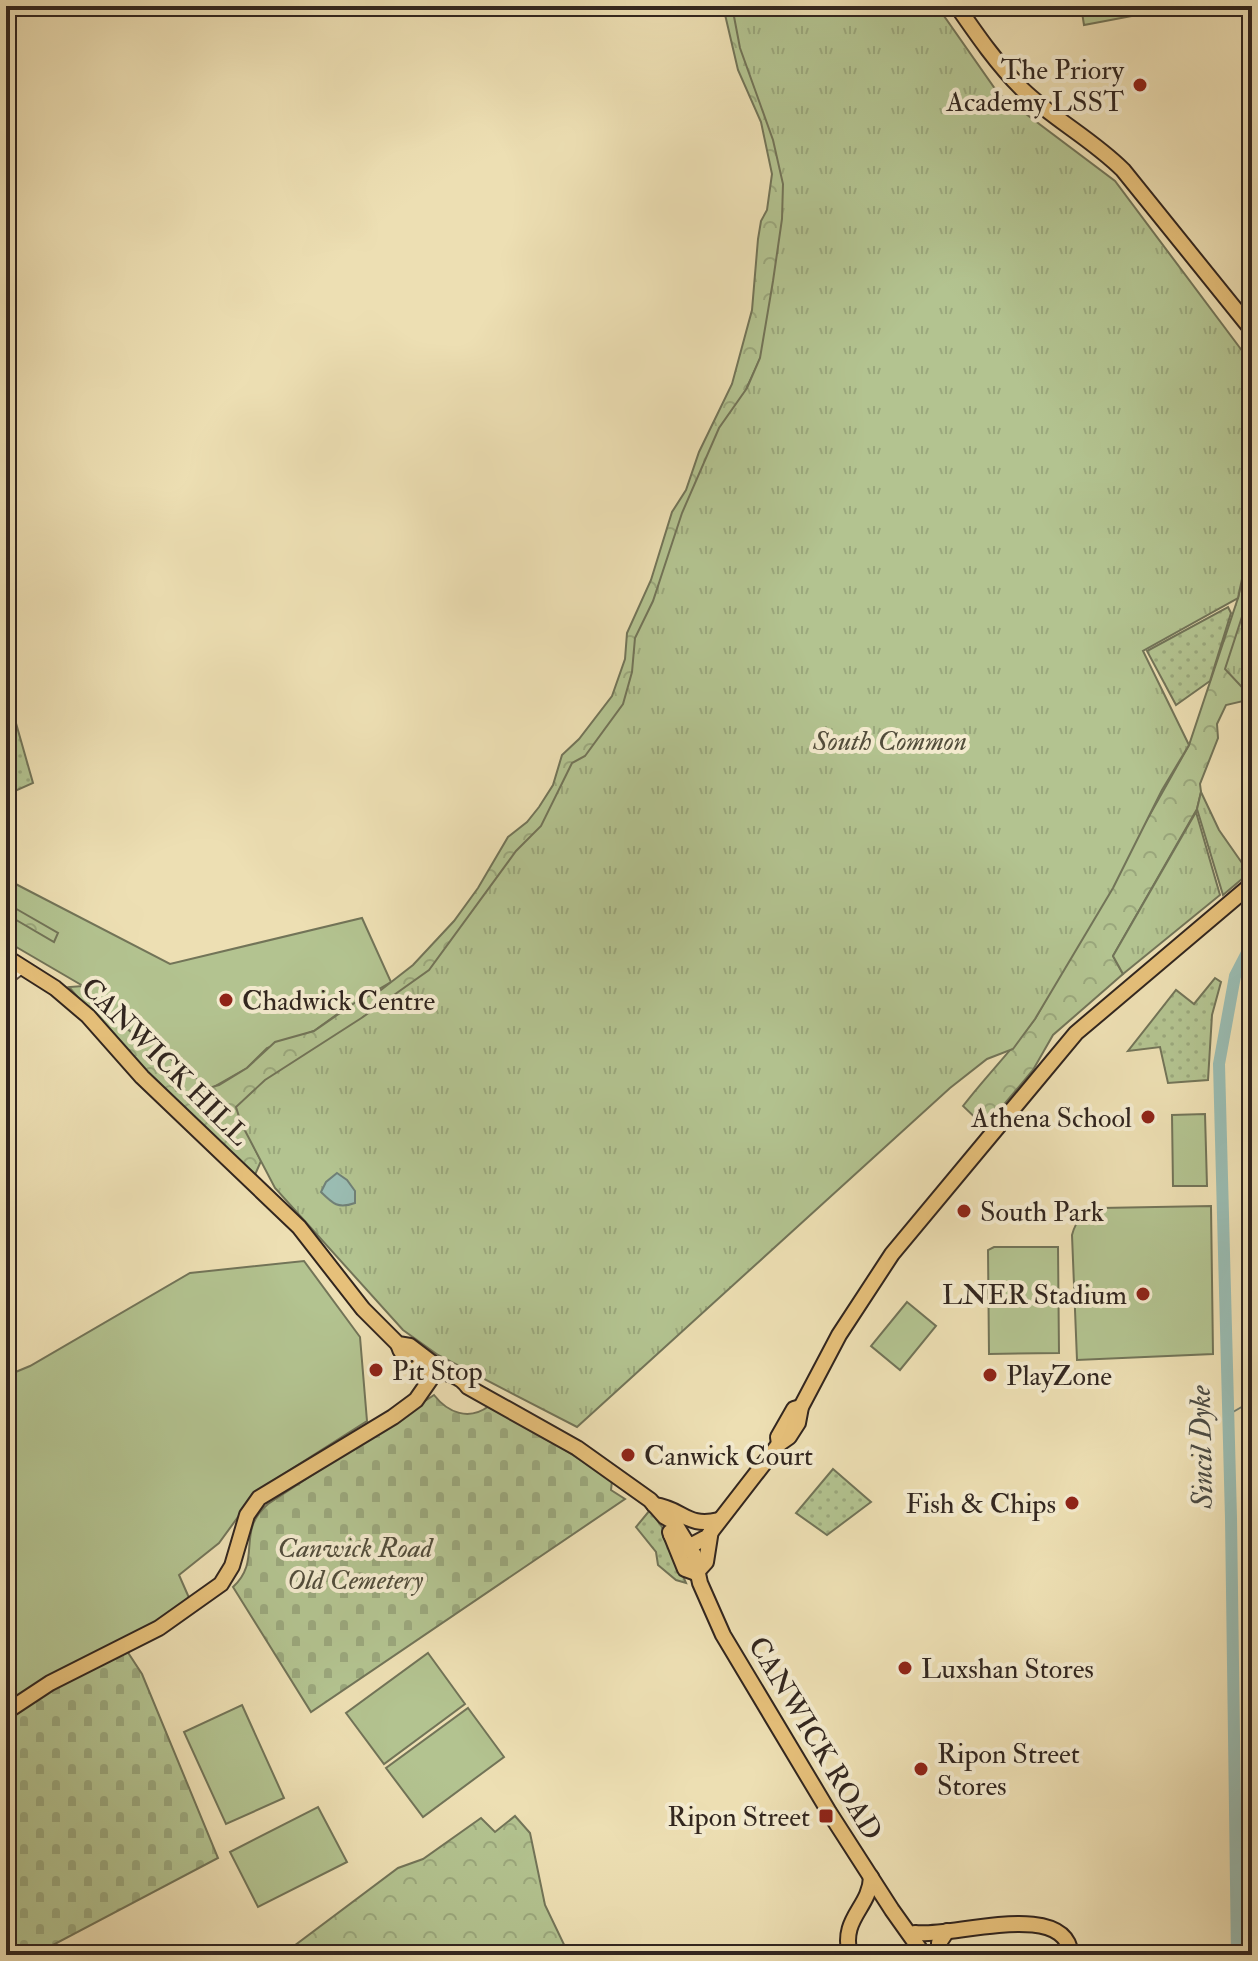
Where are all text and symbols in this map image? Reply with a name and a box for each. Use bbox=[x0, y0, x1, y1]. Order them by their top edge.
place label: The Priory Academy LSST bbox=[945, 53, 1125, 120]
marker: The Priory Academy LSST bbox=[1131, 76, 1149, 94]
park label: South Common bbox=[812, 724, 967, 759]
street label: CANWICK HILL bbox=[73, 971, 256, 1154]
place label: Chadwick Centre bbox=[242, 984, 435, 1019]
marker: Chadwick Centre bbox=[217, 991, 235, 1009]
place label: Athena School bbox=[970, 1101, 1132, 1136]
marker: Athena School bbox=[1139, 1108, 1157, 1126]
place label: South Park bbox=[980, 1195, 1105, 1230]
marker: South Park bbox=[955, 1202, 973, 1220]
place label: LNER Stadium bbox=[942, 1278, 1127, 1313]
marker: LNER Stadium bbox=[1134, 1285, 1152, 1303]
place label: Pit Stop bbox=[392, 1354, 483, 1389]
place label: PlayZone bbox=[1006, 1359, 1112, 1394]
marker: Pit Stop bbox=[367, 1361, 385, 1379]
marker: PlayZone bbox=[981, 1366, 999, 1384]
water label: Sincil Dyke bbox=[1182, 1384, 1221, 1510]
place label: Canwick Court bbox=[644, 1439, 813, 1474]
marker: Canwick Court bbox=[619, 1446, 637, 1464]
place label: Fish & Chips bbox=[906, 1487, 1056, 1522]
marker: Fish & Chips bbox=[1063, 1494, 1081, 1512]
park label: Canwick Road Old Cemetery bbox=[277, 1531, 435, 1598]
street label: CANWICK ROAD bbox=[740, 1631, 889, 1847]
place label: Luxshan Stores bbox=[921, 1652, 1094, 1687]
marker: Luxshan Stores bbox=[896, 1659, 914, 1677]
place label: Ripon Street Stores bbox=[937, 1737, 1080, 1804]
marker: Ripon Street Stores bbox=[912, 1760, 930, 1778]
place label: Ripon Street bbox=[667, 1800, 810, 1835]
marker: Ripon Street bbox=[817, 1807, 835, 1825]

